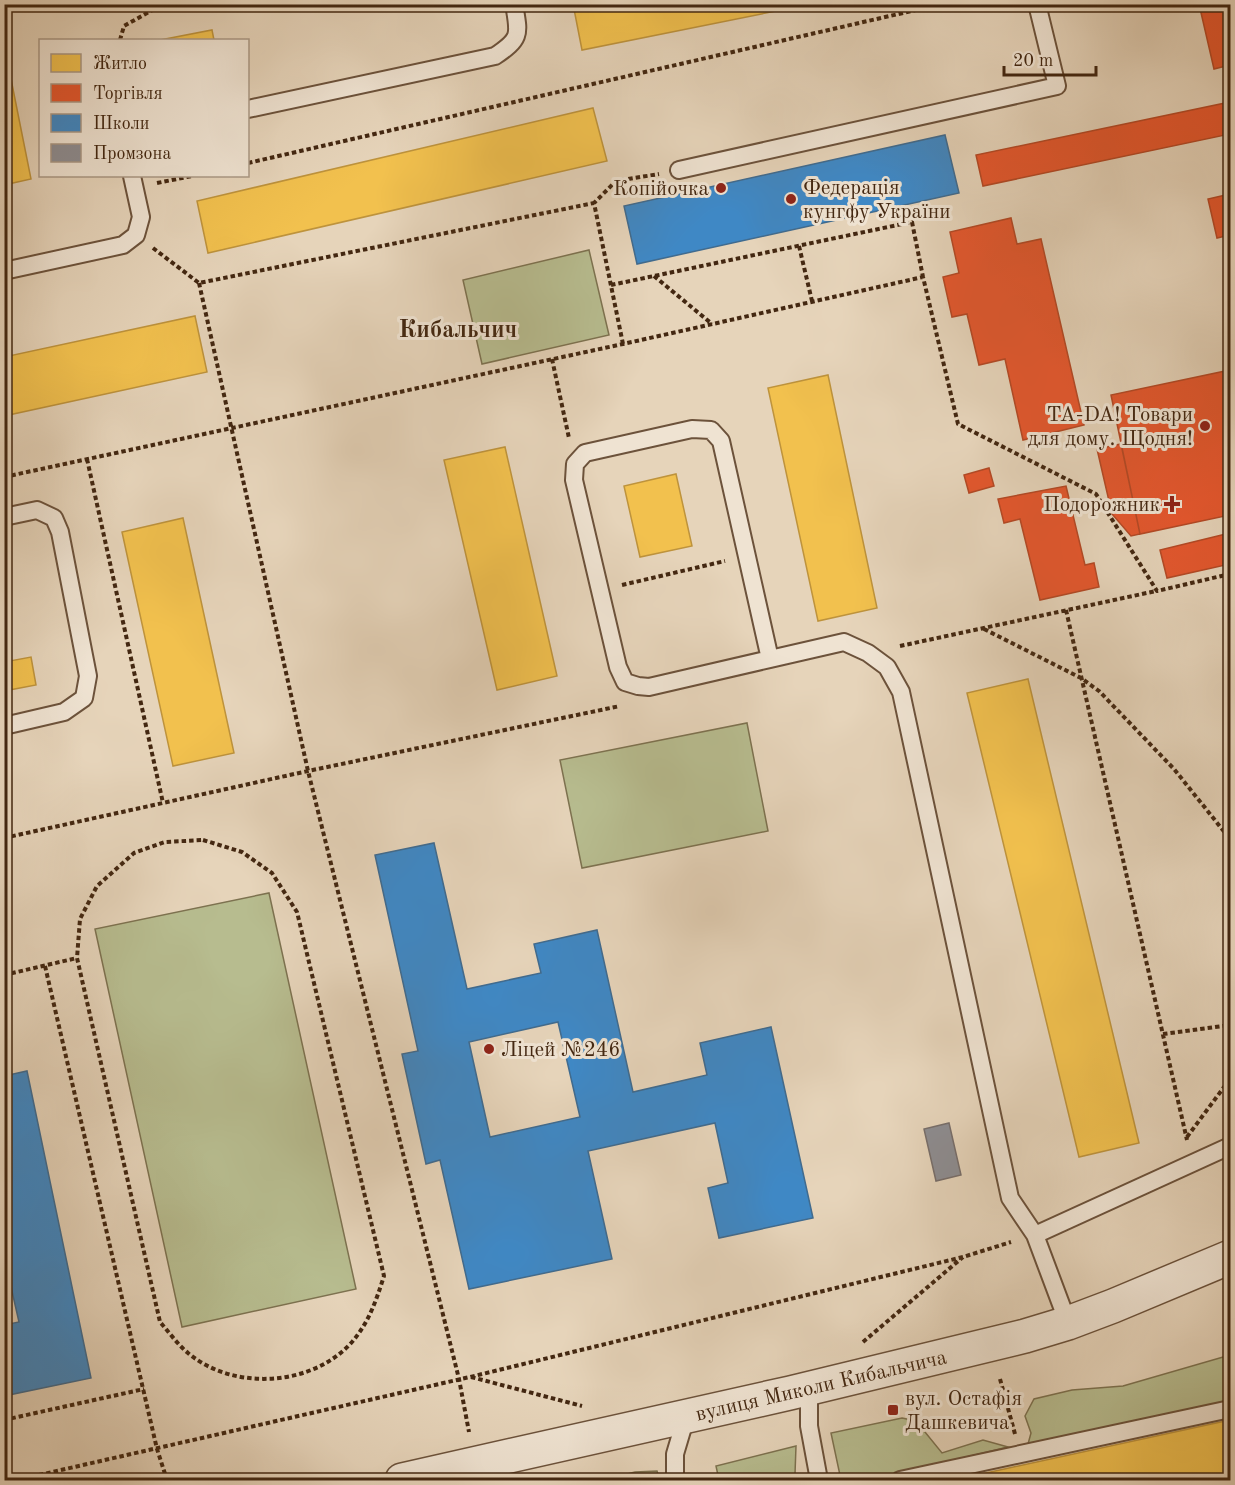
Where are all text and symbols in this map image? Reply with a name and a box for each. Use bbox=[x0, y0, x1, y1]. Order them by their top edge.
legend bbox=[39, 39, 249, 177]
scale bar bbox=[1004, 39, 1096, 77]
text: 20 m bbox=[1013, 52, 1053, 70]
text: Житло bbox=[93, 55, 147, 73]
text: Торгівля bbox=[93, 85, 163, 103]
text: Школи bbox=[93, 115, 150, 133]
text: Промзона bbox=[93, 145, 171, 163]
place label: Федерація кунгфу України bbox=[803, 178, 951, 223]
place label: Копійочка bbox=[613, 179, 709, 200]
marker: Копійочка bbox=[714, 181, 728, 195]
marker: Федерація кунгфу України bbox=[784, 192, 798, 206]
district label: Кибальчич bbox=[399, 319, 517, 343]
place label: TA-DA! Товари для дому. Щодня! bbox=[1028, 405, 1193, 450]
marker: TA-DA! Товари для дому. Щодня! bbox=[1198, 419, 1212, 433]
place label: Подорожник bbox=[1043, 495, 1160, 516]
marker: Подорожник bbox=[1165, 497, 1179, 511]
place label: Ліцей №246 bbox=[501, 1040, 620, 1061]
marker: Ліцей №246 bbox=[482, 1042, 496, 1056]
street label: вулиця Миколи Кибальчича bbox=[694, 1347, 949, 1426]
place label: вул. Остафія Дашкевича bbox=[905, 1389, 1022, 1434]
marker: вул. Остафія Дашкевича bbox=[886, 1403, 900, 1417]

